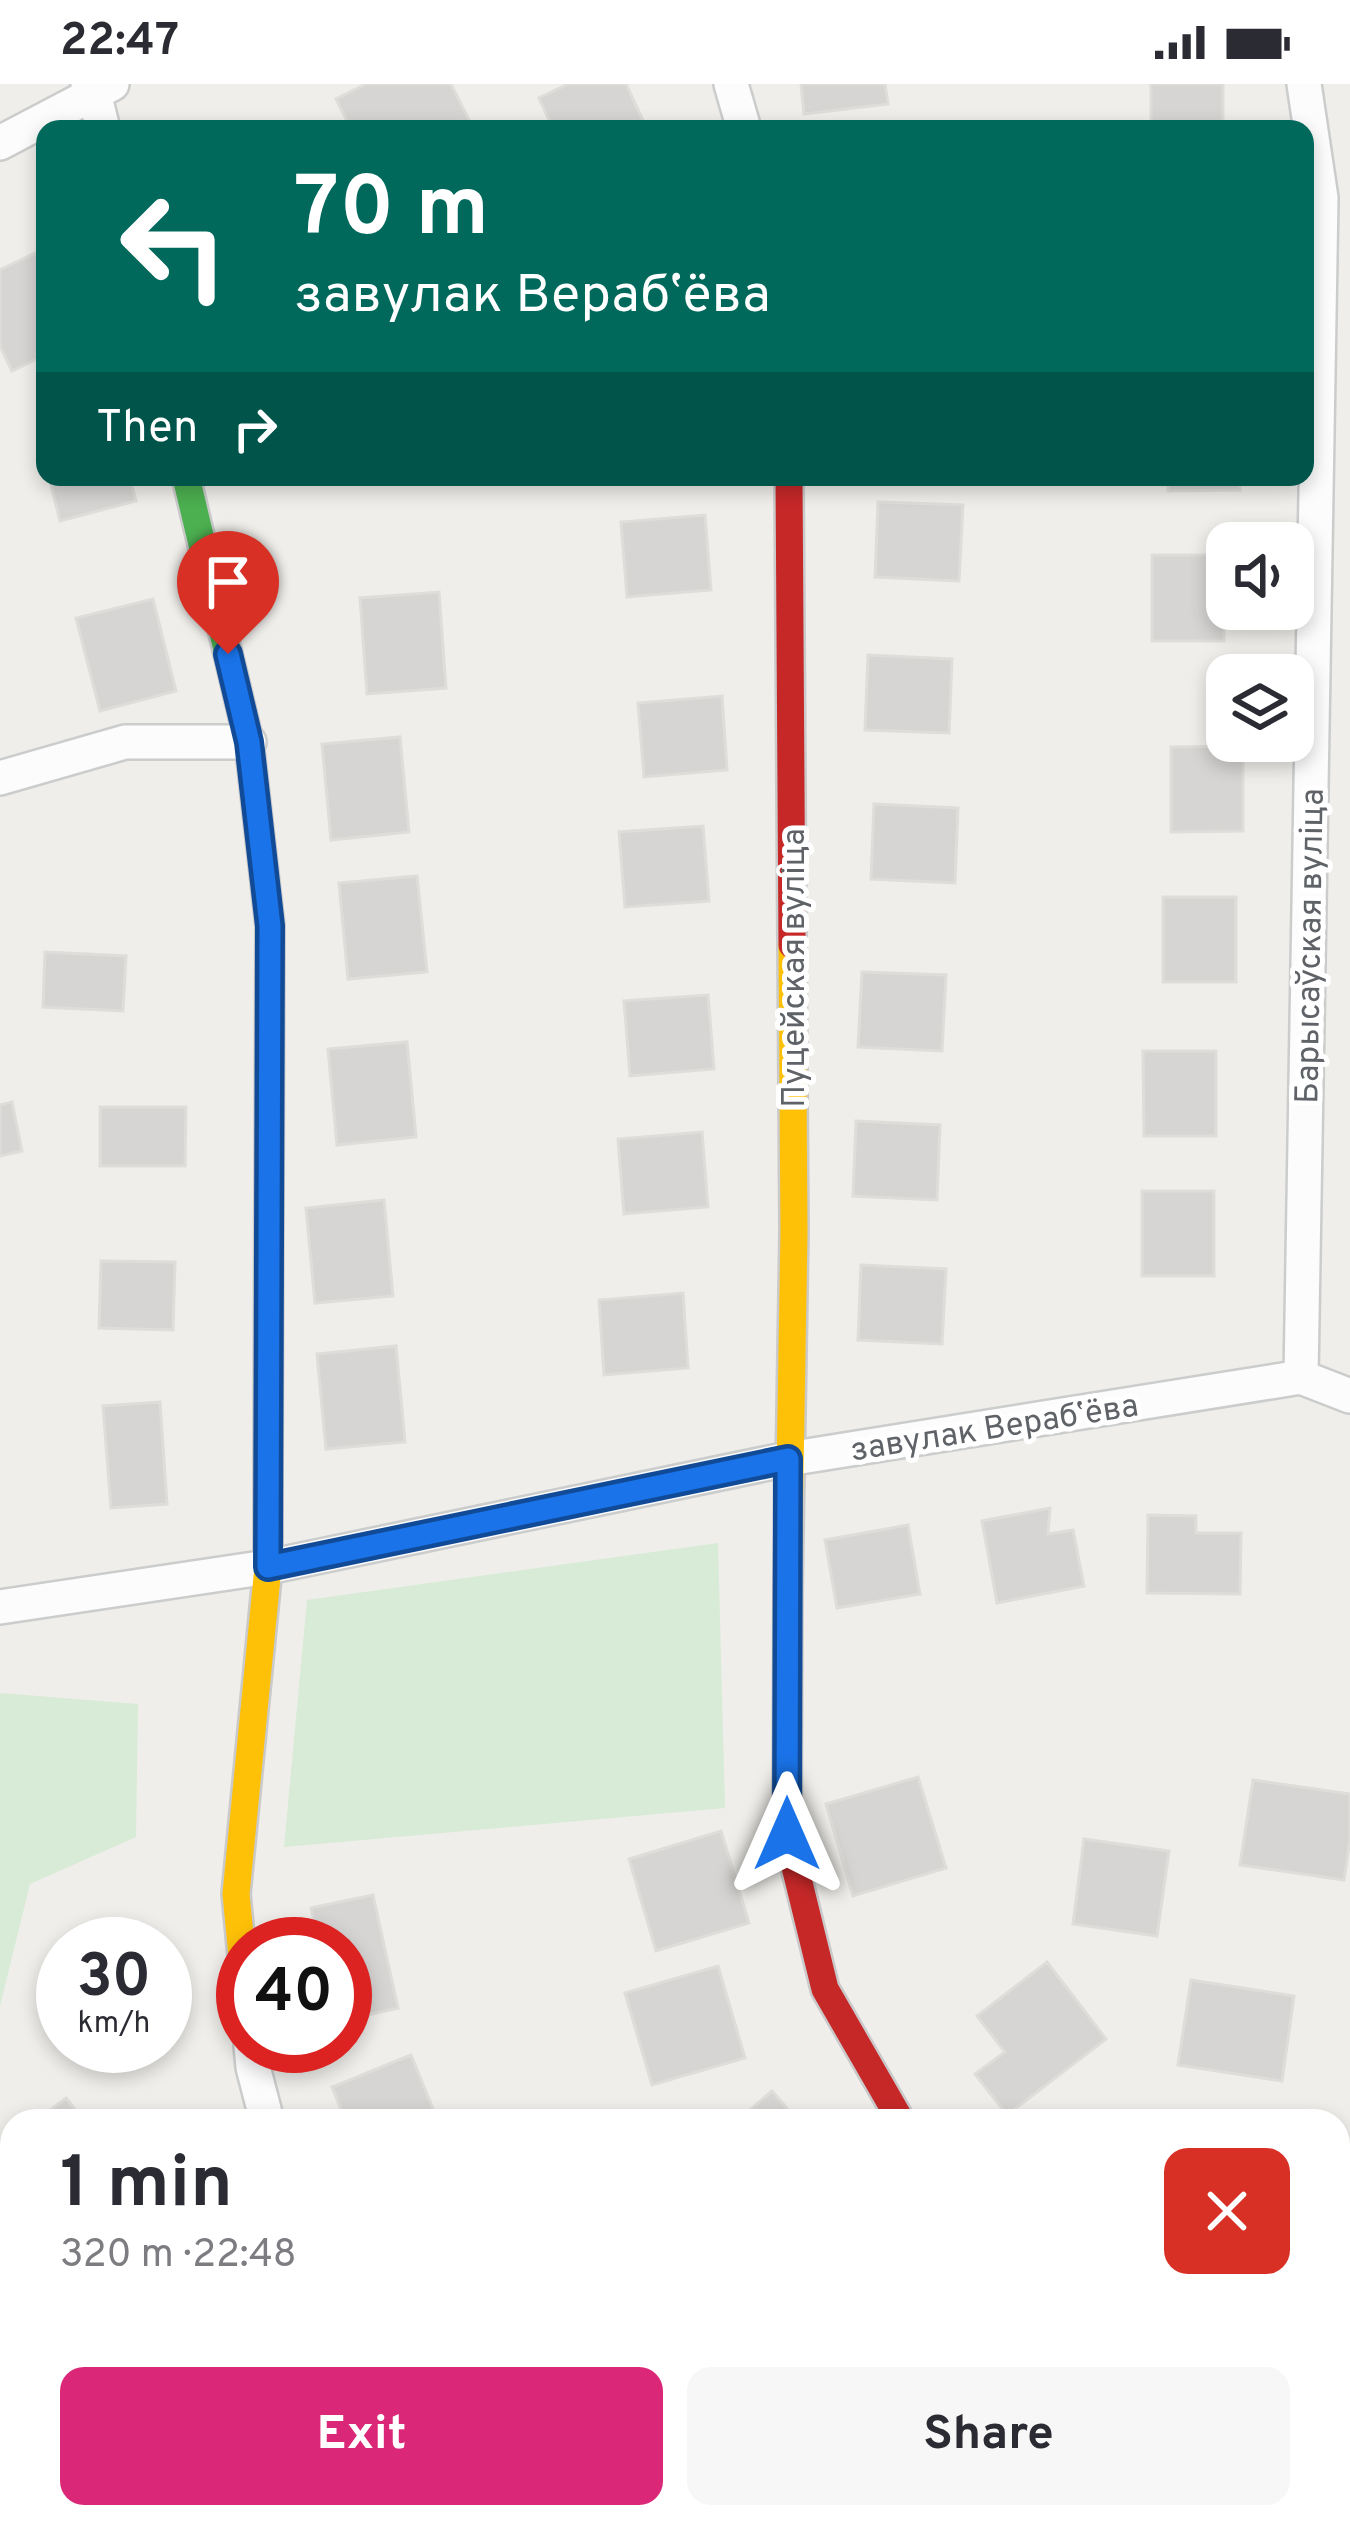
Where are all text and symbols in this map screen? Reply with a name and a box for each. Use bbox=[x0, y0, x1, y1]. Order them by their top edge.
text: 22:47 bbox=[60, 14, 179, 71]
text: 70 m bbox=[294, 159, 489, 265]
icon: left bbox=[96, 168, 252, 324]
text: завулак Верабʼёва bbox=[294, 263, 771, 332]
icon: right bbox=[222, 396, 288, 462]
text: Then bbox=[96, 401, 198, 458]
map controls bbox=[1206, 522, 1314, 762]
button: sound bbox=[1206, 522, 1314, 630]
pin bbox=[177, 531, 279, 654]
icon: arrive bbox=[195, 549, 261, 615]
button: layers bbox=[1206, 654, 1314, 762]
street label: Барысаўская вуліца bbox=[1288, 788, 1336, 1104]
street label: Пуцейская вуліца bbox=[775, 828, 817, 1108]
street label: завулак Верабʼёва bbox=[847, 1386, 1142, 1473]
position arrow bbox=[724, 1771, 850, 1897]
speed limit sign: 40 bbox=[216, 1917, 372, 2073]
text: 30 bbox=[77, 1942, 151, 2018]
text: km/h bbox=[78, 2006, 150, 2043]
text: 1 min bbox=[60, 2141, 233, 2233]
button: close bbox=[1164, 2148, 1290, 2274]
text: 320 m · 22:48 bbox=[60, 2232, 297, 2281]
button: Exit bbox=[60, 2367, 663, 2505]
button: Share bbox=[687, 2367, 1290, 2505]

